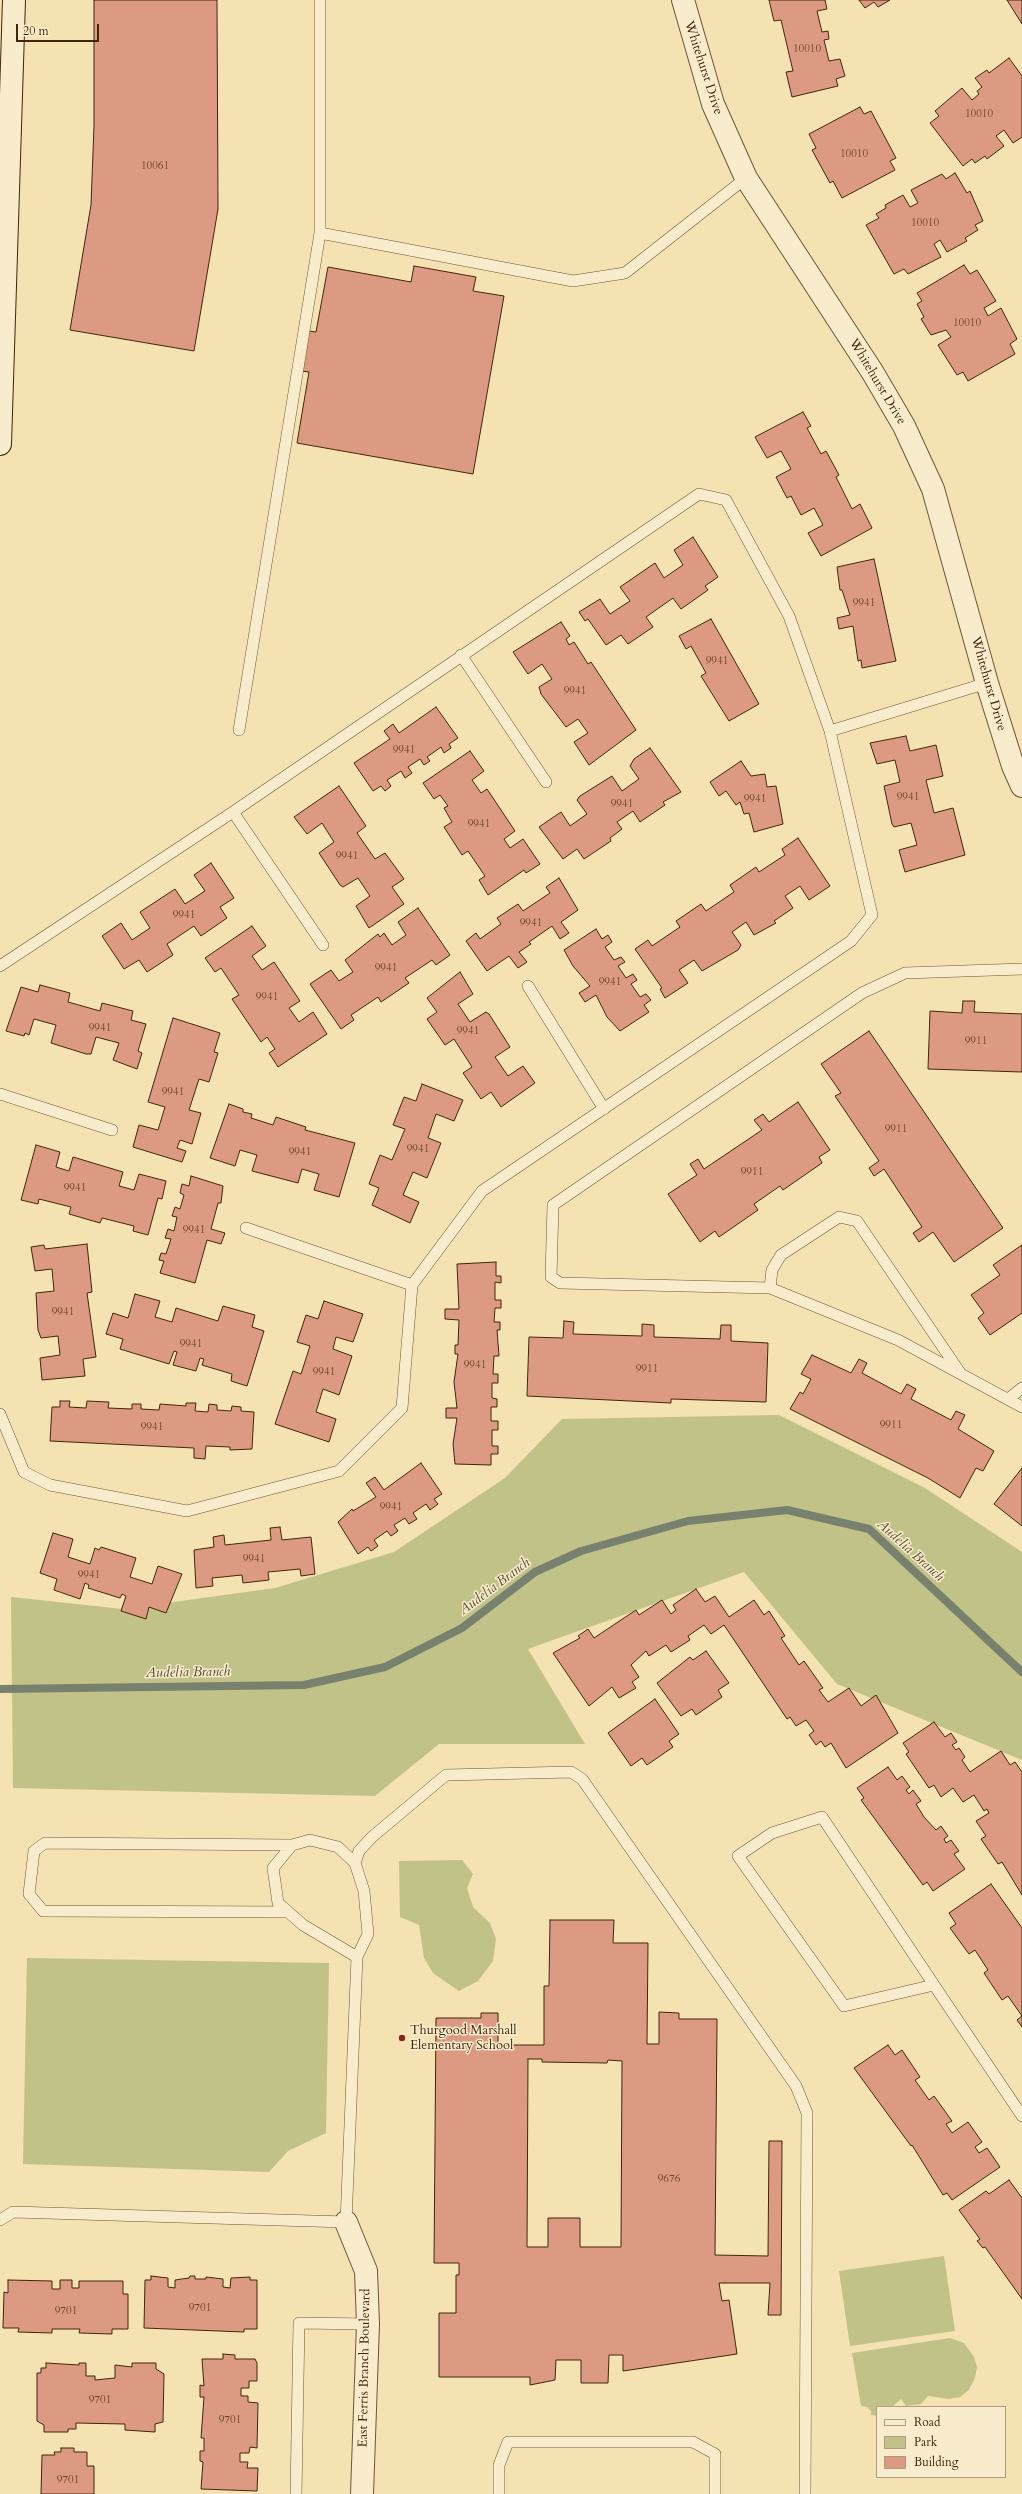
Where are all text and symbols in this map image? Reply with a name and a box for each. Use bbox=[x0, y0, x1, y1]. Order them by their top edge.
scale bar bbox=[18, 16, 101, 42]
street label: Whitehurst Drive bbox=[681, 19, 725, 117]
text: 20 m bbox=[23, 23, 49, 39]
house number: 10010 bbox=[793, 42, 821, 56]
house number: 10010 bbox=[965, 107, 993, 121]
house number: 10010 bbox=[840, 147, 868, 161]
house number: 10061 bbox=[141, 159, 169, 173]
house number: 10010 bbox=[911, 216, 939, 230]
house number: 10010 bbox=[953, 316, 981, 330]
street label: Whitehurst Drive bbox=[845, 336, 909, 428]
house number: 9941 bbox=[853, 596, 875, 610]
street label: Whitehurst Drive bbox=[967, 635, 1009, 733]
house number: 9941 bbox=[706, 654, 728, 668]
house number: 9941 bbox=[564, 684, 586, 698]
house number: 9941 bbox=[393, 743, 415, 757]
house number: 9941 bbox=[897, 790, 919, 804]
house number: 9941 bbox=[744, 792, 766, 806]
house number: 9941 bbox=[611, 797, 633, 811]
house number: 9941 bbox=[468, 817, 490, 831]
house number: 9941 bbox=[336, 849, 358, 863]
house number: 9941 bbox=[173, 908, 195, 922]
house number: 9941 bbox=[520, 916, 542, 930]
house number: 9941 bbox=[375, 961, 397, 975]
house number: 9941 bbox=[599, 975, 621, 989]
house number: 9941 bbox=[256, 990, 278, 1004]
house number: 9941 bbox=[89, 1021, 111, 1035]
house number: 9941 bbox=[457, 1024, 479, 1038]
house number: 9911 bbox=[965, 1034, 987, 1048]
house number: 9941 bbox=[162, 1085, 184, 1099]
house number: 9911 bbox=[885, 1122, 907, 1136]
house number: 9941 bbox=[407, 1142, 429, 1156]
house number: 9941 bbox=[289, 1145, 311, 1159]
house number: 9911 bbox=[741, 1165, 763, 1179]
house number: 9941 bbox=[64, 1181, 86, 1195]
house number: 9941 bbox=[183, 1223, 205, 1237]
house number: 9941 bbox=[52, 1305, 74, 1319]
house number: 9941 bbox=[180, 1337, 202, 1351]
house number: 9941 bbox=[464, 1358, 486, 1372]
house number: 9911 bbox=[636, 1362, 658, 1376]
house number: 9941 bbox=[313, 1365, 335, 1379]
house number: 9911 bbox=[880, 1418, 902, 1432]
house number: 9941 bbox=[141, 1420, 163, 1434]
house number: 9941 bbox=[380, 1500, 402, 1514]
water label: Audelia Branch bbox=[873, 1516, 947, 1586]
house number: 9941 bbox=[243, 1552, 265, 1566]
water label: Audelia Branch bbox=[456, 1555, 534, 1619]
house number: 9941 bbox=[78, 1568, 100, 1582]
water label: Audelia Branch bbox=[146, 1664, 230, 1682]
place label: Thurgood Marshall Elementary School bbox=[410, 2023, 517, 2054]
marker: Thurgood Marshall Elementary School bbox=[397, 2033, 407, 2043]
house number: 9676 bbox=[658, 2172, 680, 2186]
street label: East Ferris Branch Boulevard bbox=[356, 2288, 374, 2448]
house number: 9701 bbox=[189, 2301, 211, 2315]
house number: 9701 bbox=[55, 2304, 77, 2318]
house number: 9701 bbox=[89, 2393, 111, 2407]
legend bbox=[876, 2406, 1006, 2478]
house number: 9701 bbox=[219, 2413, 241, 2427]
text: Road bbox=[914, 2414, 940, 2430]
text: Park bbox=[914, 2434, 937, 2450]
text: Building bbox=[914, 2454, 958, 2470]
house number: 9701 bbox=[57, 2473, 79, 2487]

